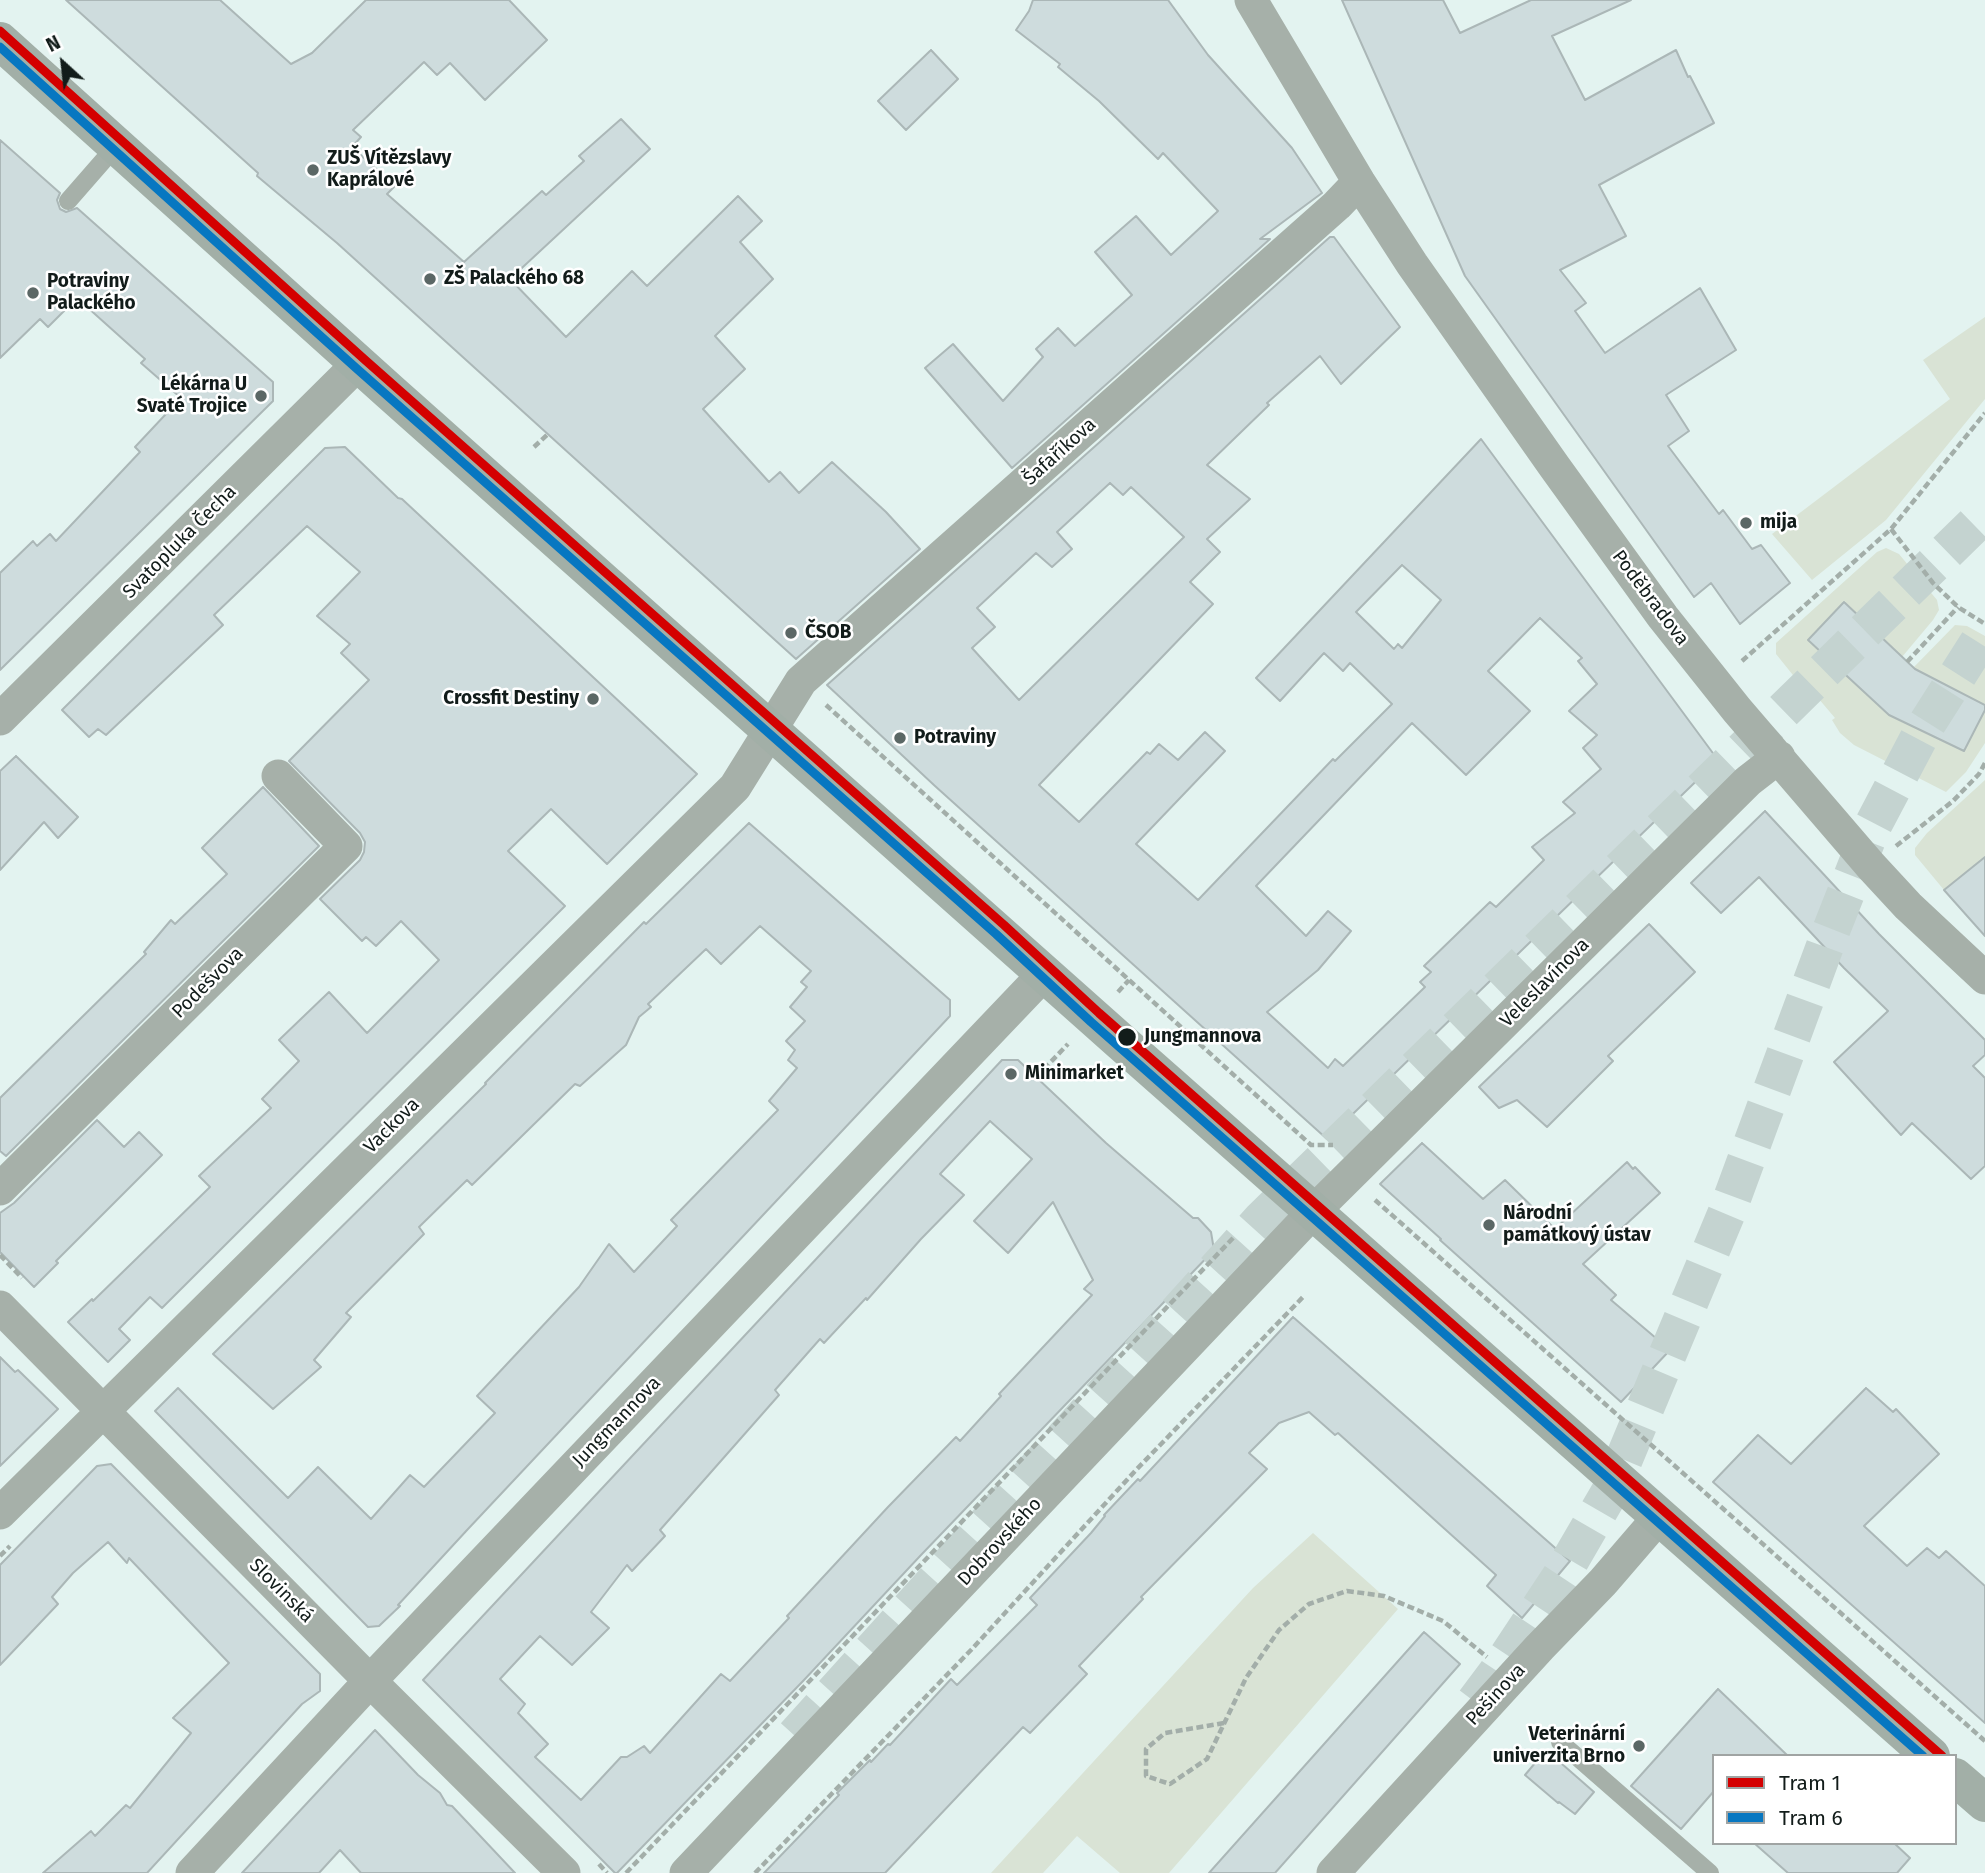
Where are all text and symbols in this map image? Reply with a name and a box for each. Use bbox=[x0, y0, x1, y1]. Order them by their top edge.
north arrow bbox=[28, 28, 98, 98]
text: N bbox=[42, 31, 64, 57]
place label: ZUŠ Vítězslavy Kaprálové bbox=[327, 148, 451, 192]
marker: ZUŠ Vítězslavy Kaprálové bbox=[305, 162, 321, 178]
place label: ZŠ Palackého 68 bbox=[444, 268, 584, 290]
place label: Potraviny Palackého bbox=[47, 271, 135, 315]
marker: ZŠ Palackého 68 bbox=[422, 271, 438, 287]
marker: Potraviny Palackého bbox=[25, 285, 41, 301]
place label: Lékárna U Svaté Trojice bbox=[137, 374, 247, 418]
marker: Lékárna U Svaté Trojice bbox=[253, 388, 269, 404]
street label: Šafaříkova bbox=[1019, 413, 1101, 491]
street label: Svatopluka Čecha bbox=[119, 481, 241, 603]
place label: mija bbox=[1760, 512, 1797, 534]
marker: mija bbox=[1738, 515, 1754, 531]
street label: Poděbradova bbox=[1607, 546, 1693, 650]
place label: ČSOB bbox=[805, 622, 851, 644]
marker: ČSOB bbox=[783, 625, 799, 641]
place label: Crossfit Destiny bbox=[443, 688, 579, 710]
marker: Crossfit Destiny bbox=[585, 691, 601, 707]
place label: Potraviny bbox=[914, 727, 996, 749]
marker: Potraviny bbox=[892, 730, 908, 746]
street label: Veleslavínova bbox=[1496, 934, 1594, 1032]
street label: Podešvova bbox=[168, 943, 248, 1023]
marker: Jungmannova bbox=[1116, 1026, 1138, 1048]
place label: Jungmannova bbox=[1144, 1026, 1261, 1048]
place label: Minimarket bbox=[1025, 1063, 1124, 1085]
marker: Minimarket bbox=[1003, 1066, 1019, 1082]
street label: Vackova bbox=[359, 1093, 425, 1159]
place label: Národní památkový ústav bbox=[1503, 1203, 1651, 1247]
marker: Národní památkový ústav bbox=[1481, 1217, 1497, 1233]
street label: Jungmannova bbox=[568, 1372, 666, 1472]
street label: Dobrovského bbox=[953, 1493, 1047, 1591]
street label: Slovinská bbox=[244, 1554, 318, 1628]
street label: Pešinova bbox=[1462, 1659, 1530, 1731]
place label: Veterinární univerzita Brno bbox=[1493, 1724, 1625, 1768]
marker: Veterinární univerzita Brno bbox=[1631, 1738, 1647, 1754]
legend bbox=[1712, 1754, 1957, 1845]
text: Tram 1 bbox=[1779, 1770, 1841, 1796]
text: Tram 6 bbox=[1779, 1805, 1843, 1831]

